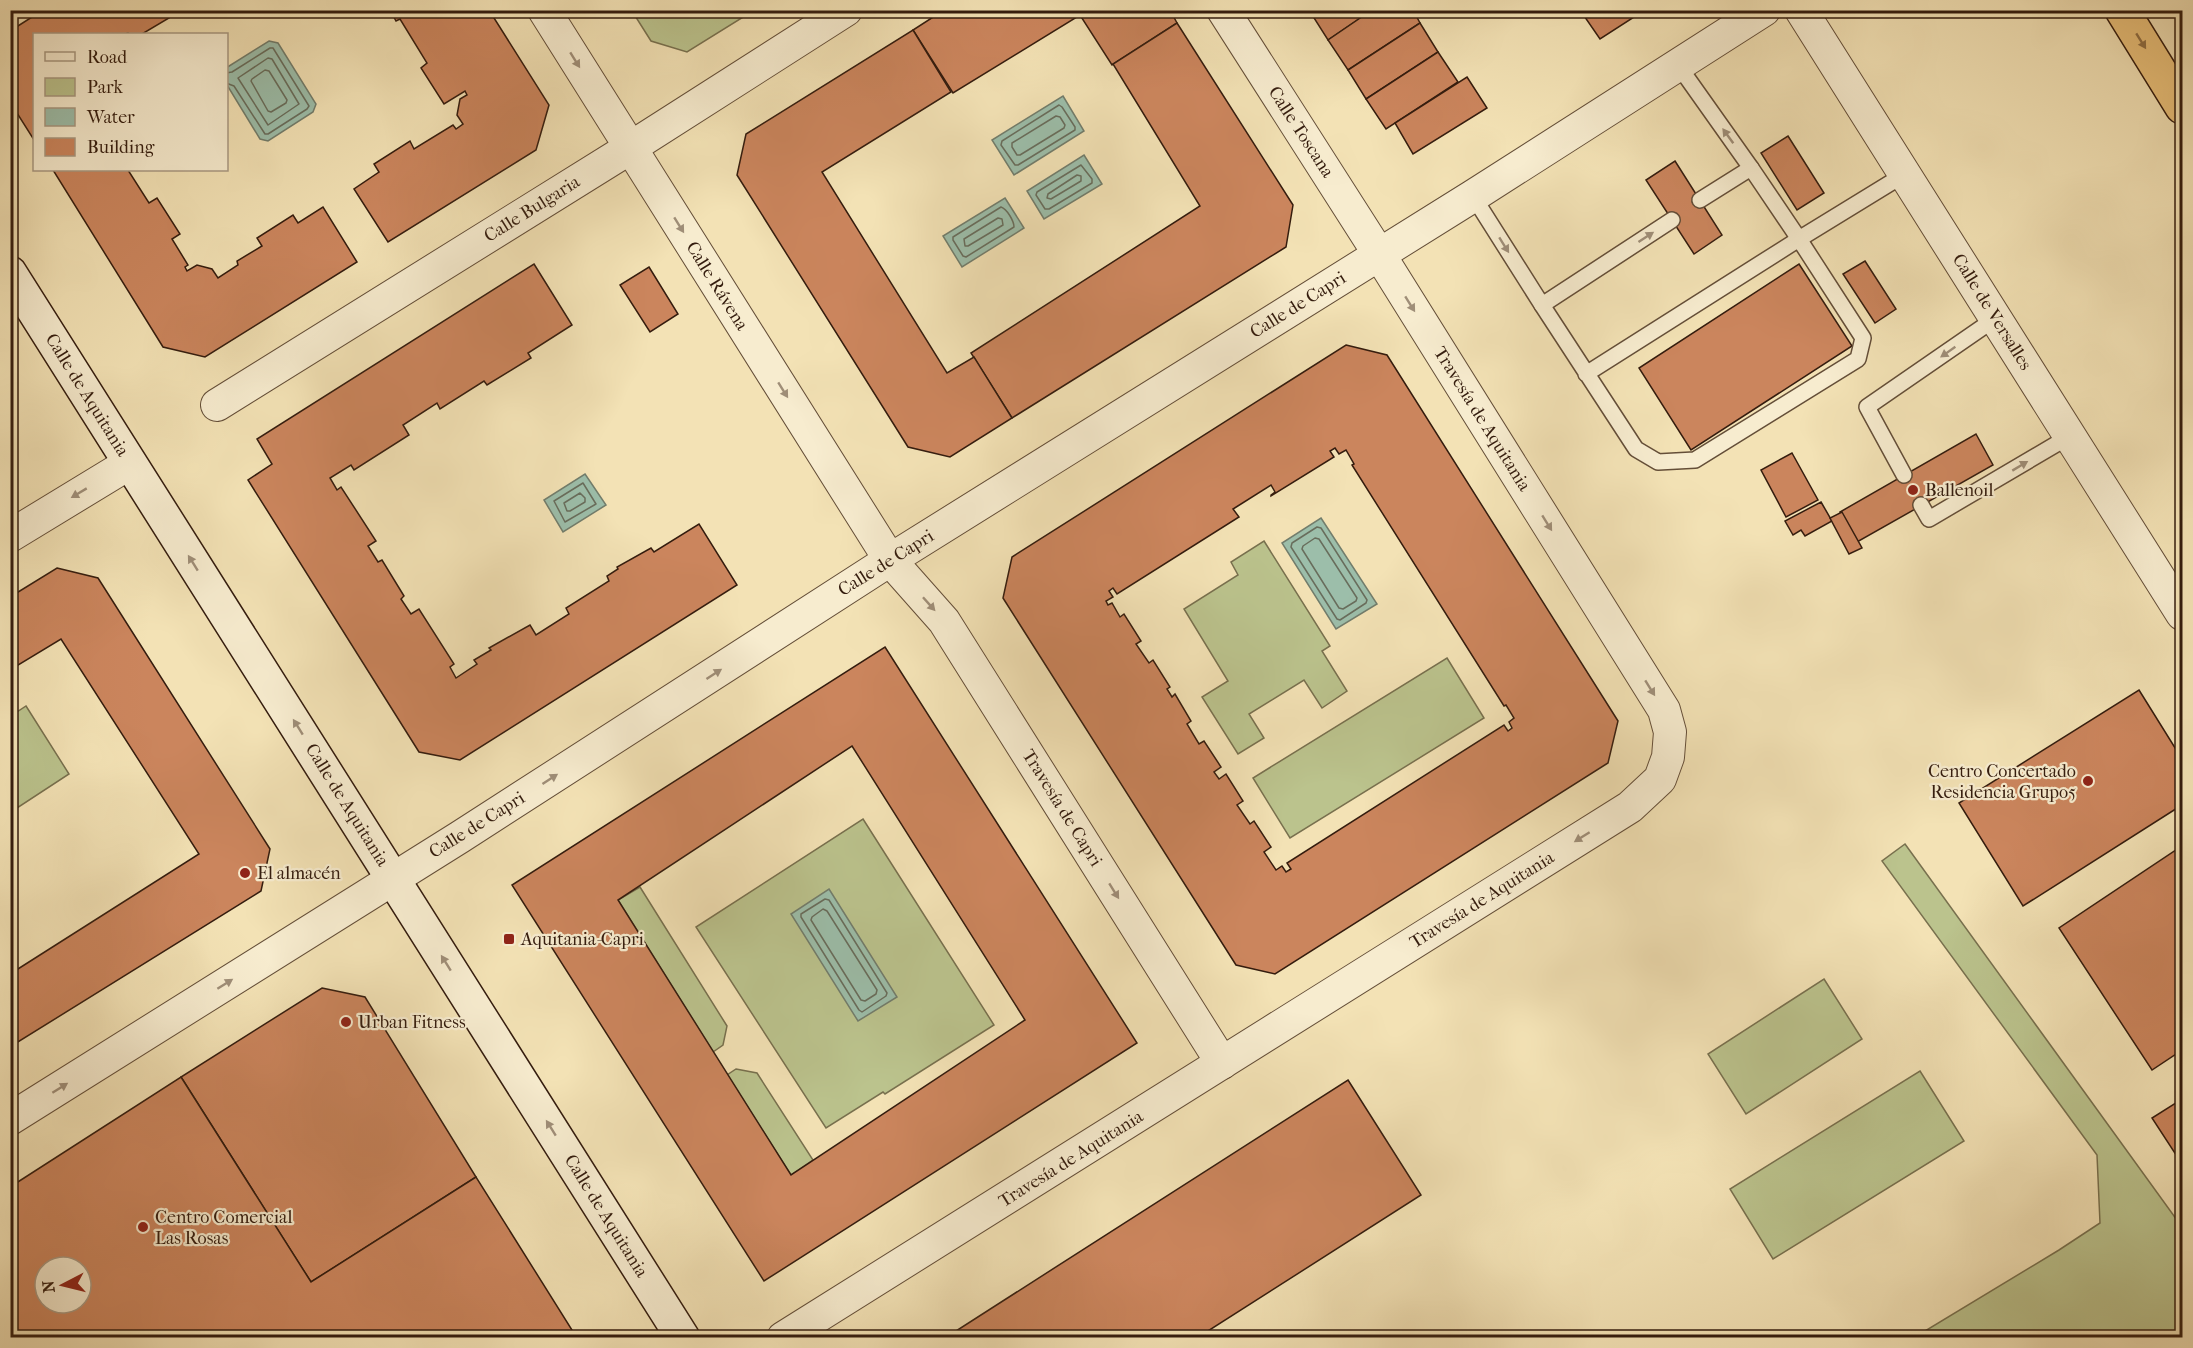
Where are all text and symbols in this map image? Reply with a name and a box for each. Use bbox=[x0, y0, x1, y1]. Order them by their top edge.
legend bbox=[33, 33, 228, 171]
one-way arrow bbox=[2135, 33, 2146, 49]
text: Road bbox=[87, 47, 127, 68]
one-way arrow bbox=[569, 52, 580, 68]
text: Park bbox=[87, 77, 124, 98]
street label: Calle Toscana bbox=[1264, 83, 1339, 182]
text: Water bbox=[86, 107, 135, 128]
one-way arrow bbox=[1722, 128, 1734, 144]
text: Building bbox=[87, 137, 155, 158]
street label: Calle Bulgaria bbox=[480, 171, 584, 247]
one-way arrow bbox=[673, 217, 684, 233]
one-way arrow bbox=[1638, 232, 1654, 243]
one-way arrow bbox=[1498, 237, 1510, 253]
street label: Calle Rávena bbox=[681, 238, 753, 335]
street label: Calle de Versalles bbox=[1948, 250, 2036, 374]
street label: Calle de Capri bbox=[1246, 267, 1350, 343]
one-way arrow bbox=[1404, 296, 1415, 312]
street label: Calle de Aquitania bbox=[41, 330, 134, 461]
street label: Travesía de Aquitania bbox=[1429, 343, 1535, 496]
one-way arrow bbox=[1940, 346, 1956, 358]
one-way arrow bbox=[777, 382, 788, 398]
one-way arrow bbox=[2012, 461, 2029, 471]
place label: Ballenoil bbox=[1925, 480, 1993, 501]
marker: Ballenoil bbox=[1906, 483, 1920, 497]
one-way arrow bbox=[71, 487, 87, 498]
one-way arrow bbox=[1541, 514, 1552, 531]
street label: Calle de Capri bbox=[834, 525, 938, 601]
one-way arrow bbox=[188, 555, 199, 571]
one-way arrow bbox=[922, 596, 935, 611]
one-way arrow bbox=[706, 668, 722, 679]
one-way arrow bbox=[1644, 680, 1655, 696]
one-way arrow bbox=[292, 719, 303, 735]
street label: Calle de Aquitania bbox=[301, 740, 394, 871]
street label: Travesía de Capri bbox=[1018, 746, 1107, 871]
place label: Centro Concertado Residencia Grupo5 bbox=[1928, 761, 2076, 803]
one-way arrow bbox=[542, 774, 558, 785]
marker: Centro Concertado Residencia Grupo5 bbox=[2081, 774, 2095, 788]
street label: Calle de Capri bbox=[425, 787, 529, 863]
one-way arrow bbox=[1574, 832, 1591, 843]
street label: Travesía de Aquitania bbox=[1406, 847, 1559, 953]
place label: El almacén bbox=[257, 863, 341, 884]
marker: El almacén bbox=[238, 866, 252, 880]
one-way arrow bbox=[1109, 883, 1120, 899]
place label: Aquitania-Capri bbox=[520, 929, 645, 950]
marker: Aquitania-Capri bbox=[502, 932, 516, 946]
one-way arrow bbox=[441, 955, 452, 971]
one-way arrow bbox=[217, 979, 233, 990]
place label: Urban Fitness bbox=[358, 1012, 466, 1033]
marker: Urban Fitness bbox=[339, 1015, 353, 1029]
one-way arrow bbox=[52, 1082, 68, 1093]
street label: Travesía de Aquitania bbox=[995, 1106, 1148, 1212]
one-way arrow bbox=[545, 1120, 556, 1136]
street label: Calle de Aquitania bbox=[560, 1151, 653, 1282]
place label: Centro Comercial Las Rosas bbox=[155, 1207, 292, 1249]
marker: Centro Comercial Las Rosas bbox=[136, 1220, 150, 1234]
north arrow bbox=[33, 1255, 93, 1315]
text: N bbox=[38, 1279, 59, 1294]

